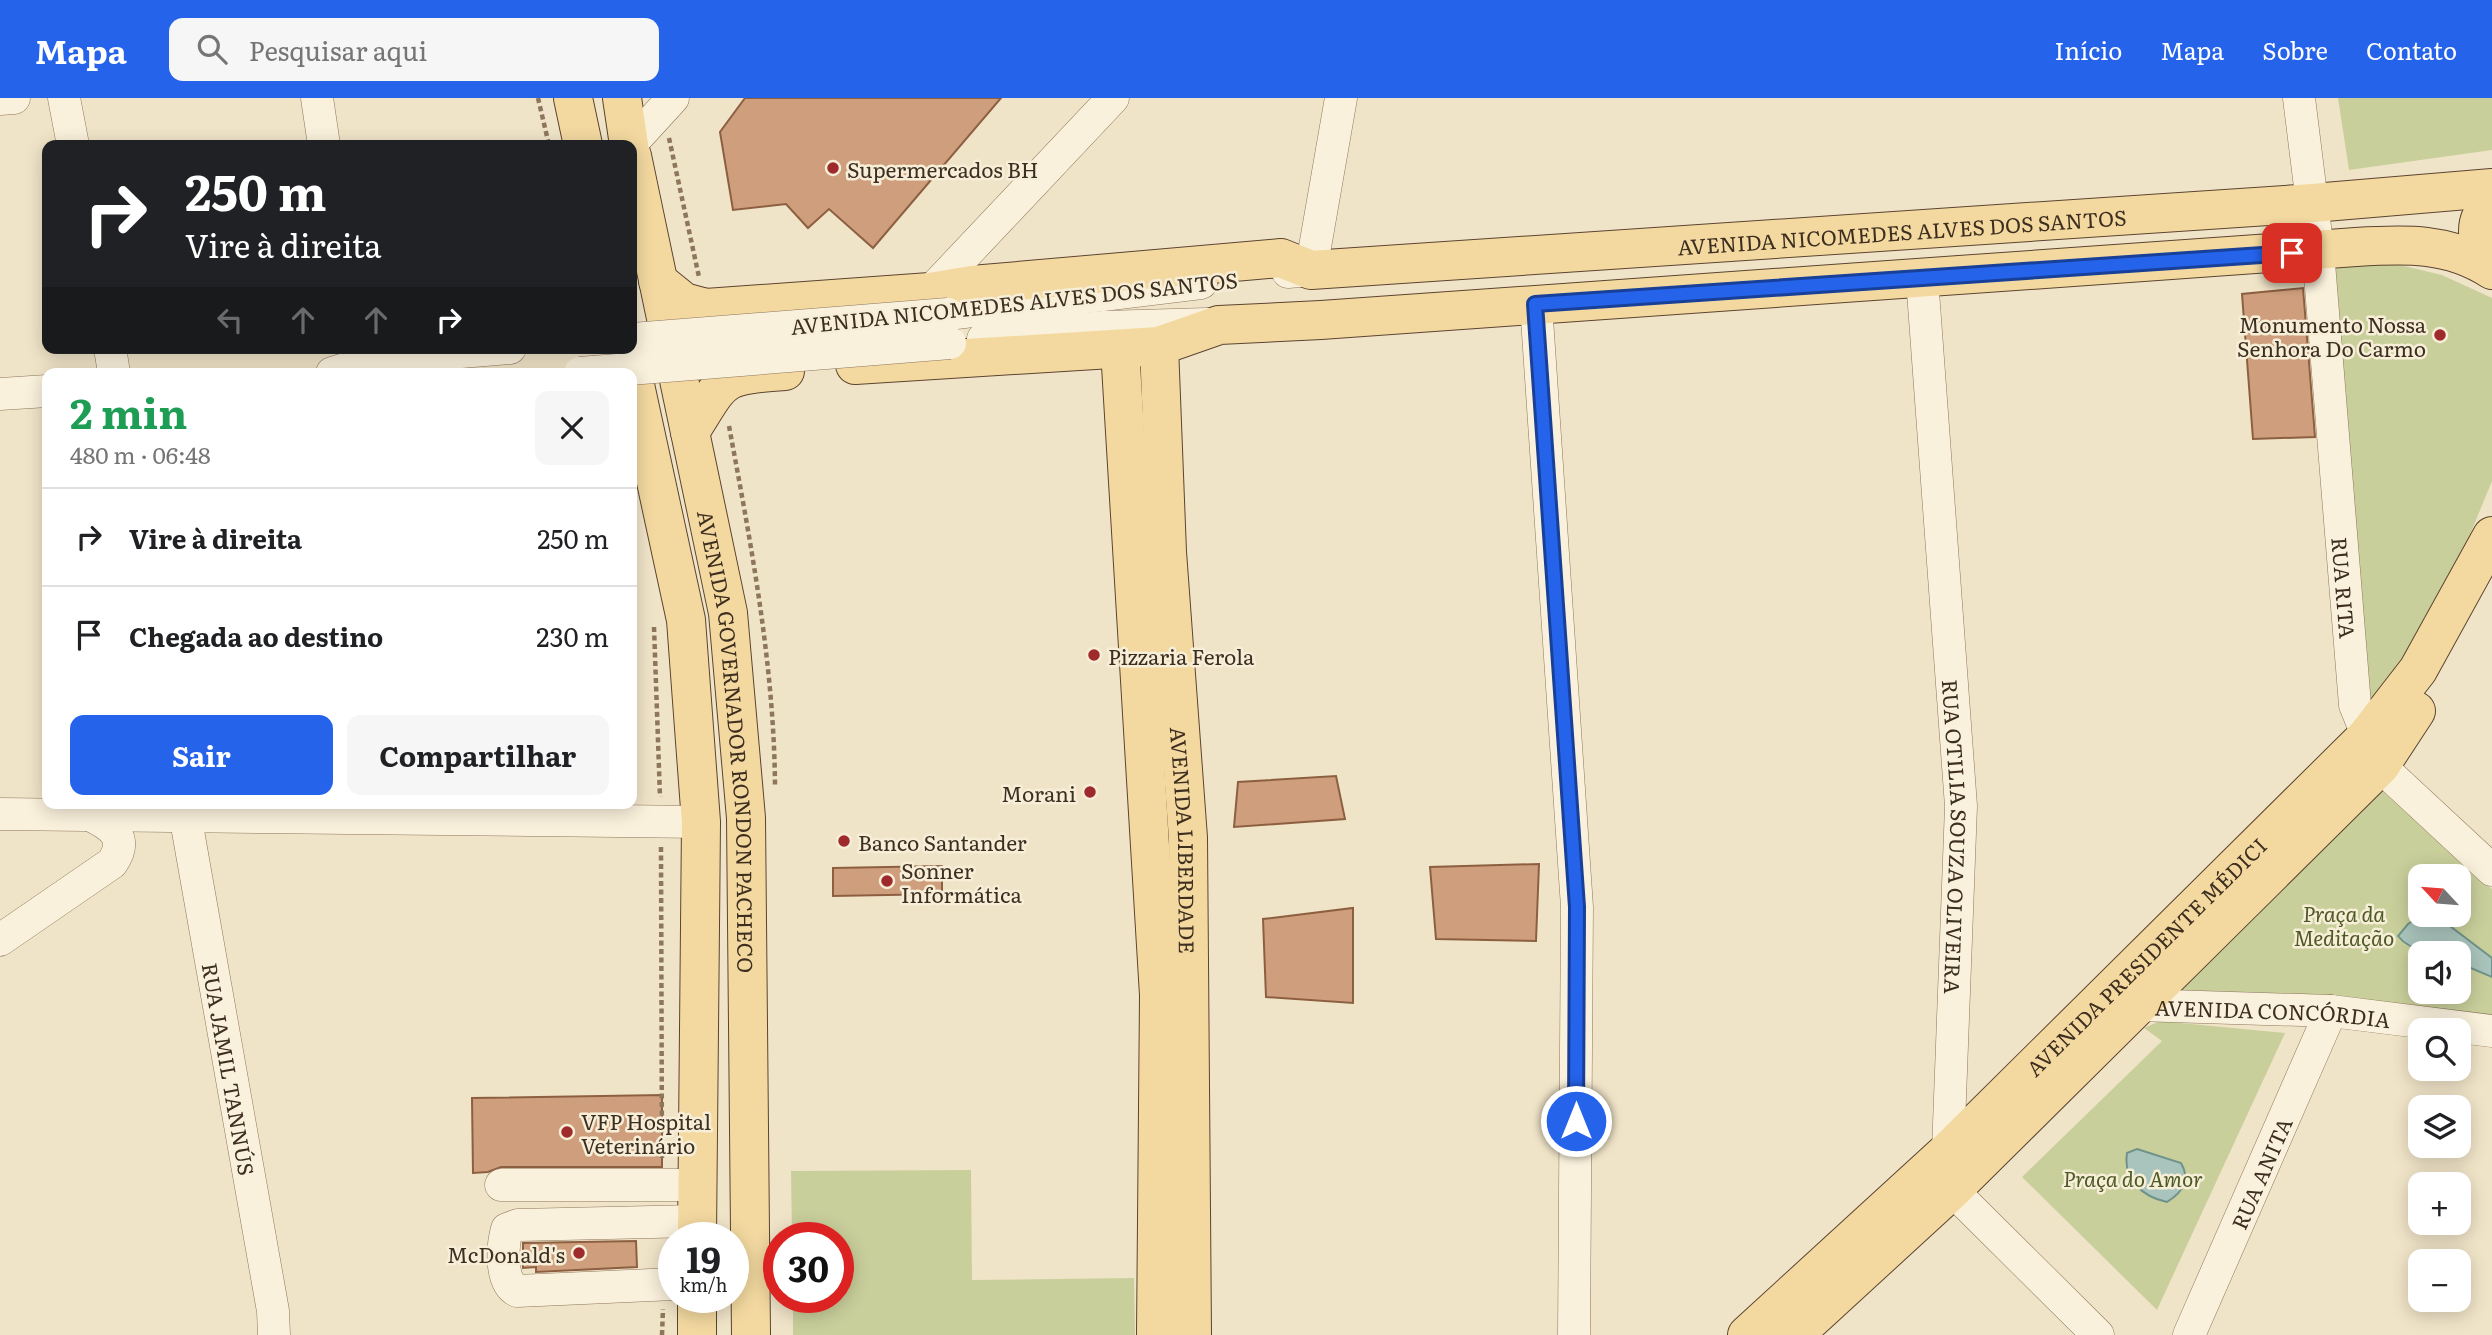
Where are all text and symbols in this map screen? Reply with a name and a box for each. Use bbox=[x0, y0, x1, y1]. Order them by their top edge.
search box bbox=[169, 18, 659, 81]
text: Mapa bbox=[35, 25, 127, 74]
icon: search bbox=[193, 30, 231, 68]
text: Pesquisar aqui bbox=[249, 30, 427, 69]
text: Início bbox=[2055, 32, 2122, 67]
text: Mapa bbox=[2160, 32, 2224, 67]
text: Sobre bbox=[2262, 32, 2328, 67]
text: Contato bbox=[2366, 32, 2457, 67]
text: 250 m bbox=[185, 153, 327, 226]
place label: Supermercados BH bbox=[847, 153, 1038, 184]
marker: Supermercados BH bbox=[825, 160, 841, 176]
icon: right bbox=[70, 168, 161, 259]
street label: AVENIDA NICOMEDES ALVES DOS SANTOS bbox=[1676, 200, 2127, 261]
text: Vire à direita bbox=[185, 220, 382, 268]
pin bbox=[2262, 223, 2322, 283]
icon: arrive bbox=[2273, 234, 2311, 272]
street label: AVENIDA NICOMEDES ALVES DOS SANTOS bbox=[789, 263, 1239, 341]
icon: left bbox=[211, 301, 249, 339]
icon: ahead bbox=[284, 301, 322, 339]
icon: ahead bbox=[357, 301, 395, 339]
icon: right bbox=[430, 301, 468, 339]
place label: Monumento Nossa Senhora Do Carmo bbox=[2237, 308, 2427, 363]
marker: Monumento Nossa Senhora Do Carmo bbox=[2432, 327, 2448, 343]
text: 2 min bbox=[70, 380, 187, 442]
button: close bbox=[535, 391, 609, 465]
text: 480 m · 06:48 bbox=[70, 437, 211, 471]
street label: AVENIDA GOVERNADOR RONDON PACHECO bbox=[691, 507, 763, 973]
icon: right bbox=[70, 518, 108, 556]
text: Vire à direita bbox=[129, 518, 302, 557]
text: 250 m bbox=[537, 518, 609, 557]
street label: RUA RITA bbox=[2326, 536, 2365, 640]
icon: arrive bbox=[70, 616, 108, 654]
text: Chegada ao destino bbox=[129, 616, 383, 655]
text: 230 m bbox=[536, 616, 609, 655]
place label: Pizzaria Ferola bbox=[1108, 640, 1255, 671]
marker: Pizzaria Ferola bbox=[1086, 647, 1102, 663]
street label: RUA OTILIA SOUZA OLIVEIRA bbox=[1936, 678, 1977, 995]
button: Sair bbox=[70, 715, 333, 795]
button: Compartilhar bbox=[347, 715, 609, 795]
street label: AVENIDA LIBERDADE bbox=[1164, 726, 1204, 954]
place label: Morani bbox=[1001, 777, 1076, 808]
marker: Morani bbox=[1082, 784, 1098, 800]
place label: Banco Santander bbox=[858, 826, 1027, 857]
street label: AVENIDA PRESIDENTE MÉDICI bbox=[2018, 829, 2273, 1082]
marker: Banco Santander bbox=[836, 833, 852, 849]
place label: Sonner Informática bbox=[901, 854, 1022, 909]
north arrow bbox=[2408, 864, 2471, 928]
map controls bbox=[2408, 864, 2471, 1312]
marker: Sonner Informática bbox=[879, 873, 895, 889]
park label: Praça da Meditação bbox=[2294, 897, 2394, 952]
button: sound bbox=[2408, 941, 2471, 1004]
street label: RUA JAMIL TANNÚS bbox=[196, 960, 264, 1178]
street label: AVENIDA CONCÓRDIA bbox=[2154, 990, 2393, 1034]
button: search bbox=[2408, 1018, 2471, 1081]
position arrow bbox=[1539, 1084, 1613, 1158]
button: layers bbox=[2408, 1095, 2471, 1158]
place label: VFP Hospital Veterinário bbox=[581, 1105, 711, 1160]
street label: RUA ANITA bbox=[2222, 1111, 2298, 1234]
marker: VFP Hospital Veterinário bbox=[559, 1124, 575, 1140]
park label: Praça do Amor bbox=[2063, 1162, 2203, 1193]
button: + bbox=[2408, 1172, 2471, 1235]
speed limit sign: 30 bbox=[763, 1222, 854, 1313]
text: 19 bbox=[686, 1232, 721, 1284]
place label: McDonald's bbox=[447, 1238, 565, 1269]
marker: McDonald's bbox=[571, 1245, 587, 1261]
button: − bbox=[2408, 1249, 2471, 1312]
text: km/h bbox=[680, 1271, 727, 1298]

